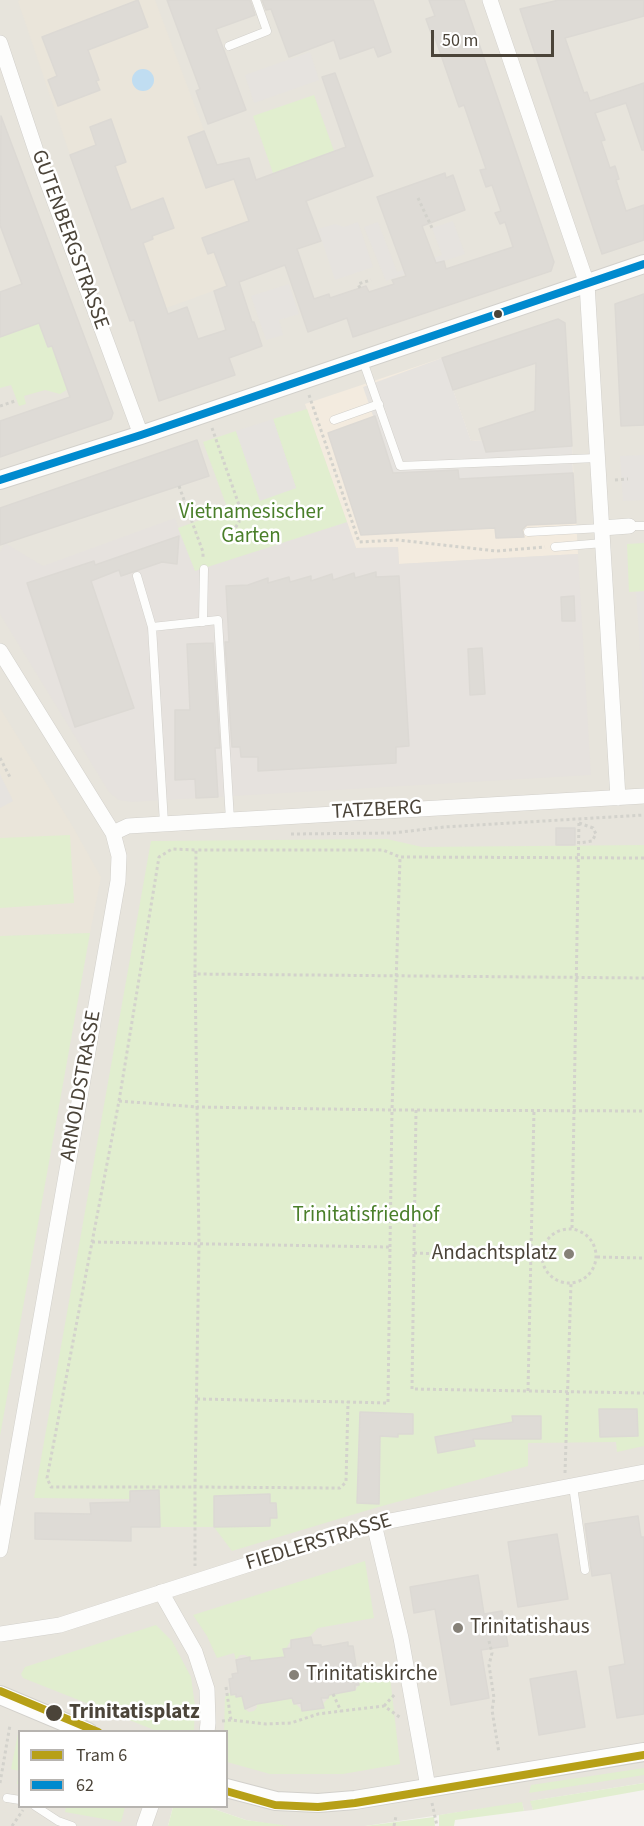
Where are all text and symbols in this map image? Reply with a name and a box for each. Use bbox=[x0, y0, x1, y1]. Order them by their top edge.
scale bar bbox=[434, 18, 557, 56]
text: 50 m bbox=[442, 28, 478, 53]
street label: GUTENBERGSTRASSE bbox=[25, 147, 113, 333]
unlabelled marker bbox=[492, 308, 504, 320]
park label: Vietnamesischer Garten bbox=[179, 500, 323, 550]
street label: TATZBERG bbox=[331, 796, 423, 826]
street label: ARNOLDSTRASSE bbox=[56, 1009, 108, 1163]
park label: Trinitatisfriedhof bbox=[293, 1203, 439, 1229]
place label: Andachtsplatz bbox=[432, 1241, 557, 1267]
marker: Andachtsplatz bbox=[562, 1247, 576, 1261]
street label: FIEDLERSTRASSE bbox=[243, 1509, 395, 1577]
place label: Trinitatishaus bbox=[470, 1615, 590, 1641]
marker: Trinitatishaus bbox=[451, 1621, 465, 1635]
place label: Trinitatiskirche bbox=[306, 1662, 437, 1688]
marker: Trinitatiskirche bbox=[287, 1668, 301, 1682]
place label: Trinitatisplatz bbox=[69, 1700, 200, 1726]
marker: Trinitatisplatz bbox=[44, 1703, 64, 1723]
legend bbox=[18, 1730, 228, 1808]
text: Tram 6 bbox=[76, 1743, 127, 1768]
text: 62 bbox=[76, 1773, 94, 1798]

